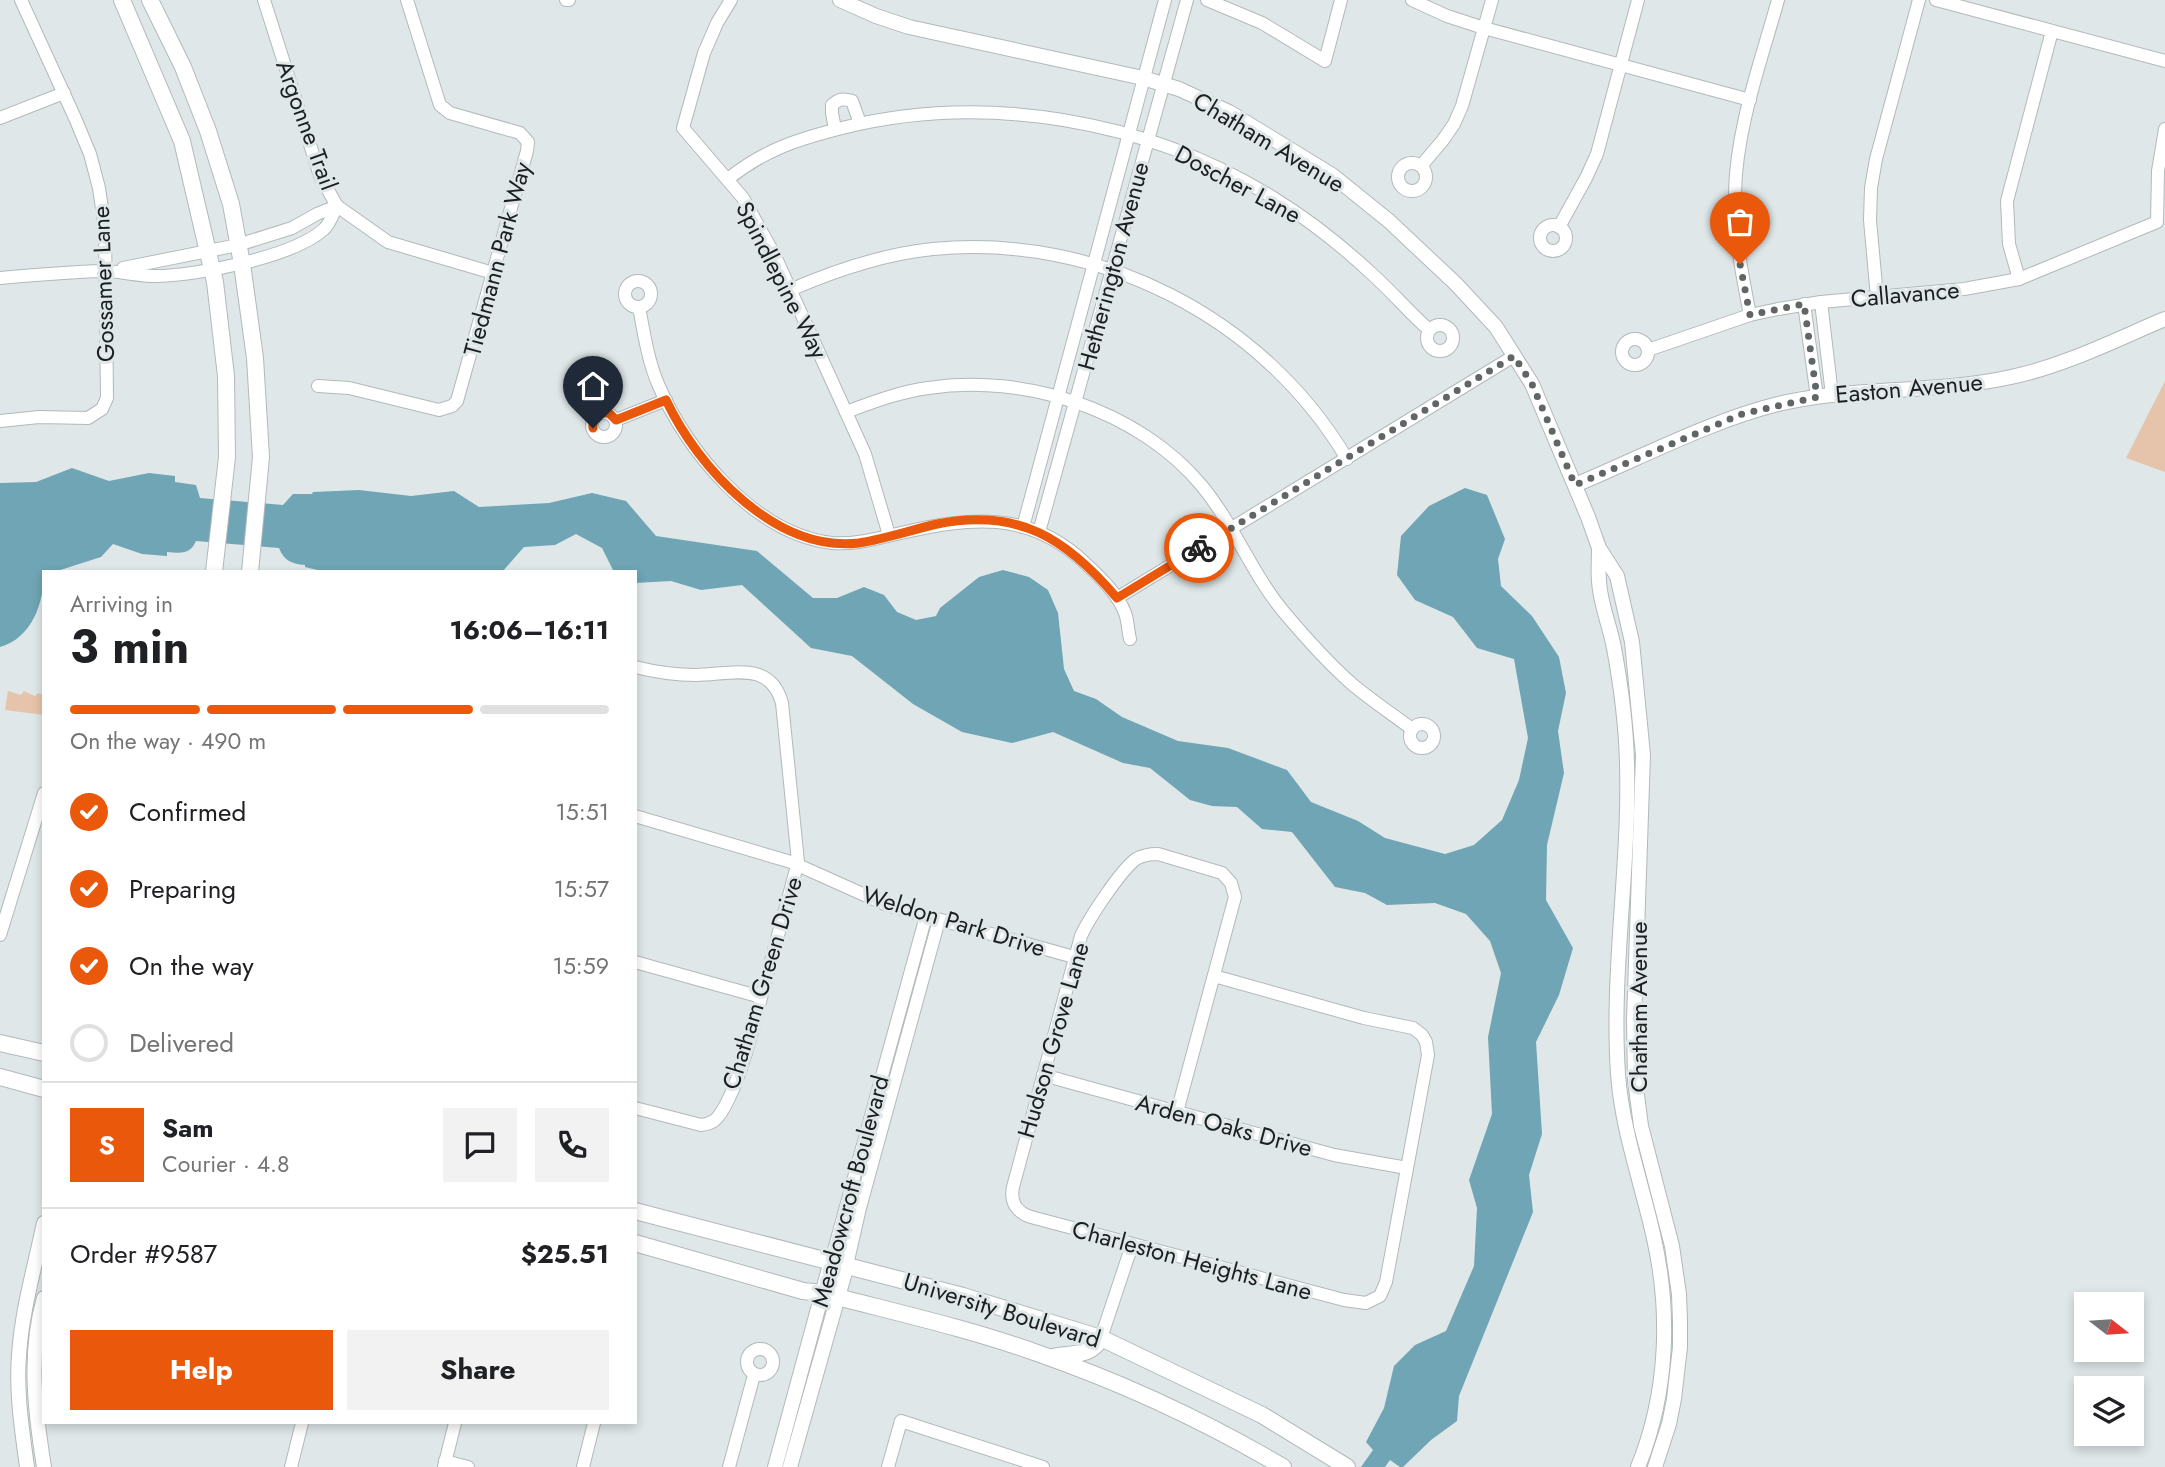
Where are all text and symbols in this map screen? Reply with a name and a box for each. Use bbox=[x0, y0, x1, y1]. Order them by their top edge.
street label: Argonne Trail bbox=[267, 55, 347, 195]
street label: Chatham Avenue bbox=[1187, 83, 1351, 201]
street label: Doscher Lane bbox=[1169, 136, 1307, 232]
street label: Tiedmann Park Way bbox=[454, 158, 540, 360]
street label: Hetherington Avenue bbox=[1068, 158, 1158, 374]
pin bbox=[1710, 192, 1770, 264]
street label: Spindlepine Way bbox=[727, 195, 837, 365]
icon: bag bbox=[1721, 203, 1759, 241]
street label: Gossamer Lane bbox=[83, 205, 123, 363]
street label: Callavance bbox=[1849, 272, 1961, 316]
pin bbox=[563, 356, 623, 428]
street label: Easton Avenue bbox=[1834, 364, 1984, 412]
icon: home bbox=[574, 367, 612, 405]
courier bbox=[1164, 513, 1234, 583]
icon: bike bbox=[1180, 529, 1218, 567]
text: Arriving in bbox=[70, 587, 173, 621]
text: 16:06–16:11 bbox=[450, 611, 609, 649]
text: 3 min bbox=[70, 614, 189, 680]
text: On the way · 490 m bbox=[70, 724, 266, 758]
icon: check bbox=[70, 793, 108, 831]
text: Confirmed bbox=[129, 793, 246, 831]
text: 15:51 bbox=[555, 795, 609, 829]
icon: check bbox=[70, 870, 108, 908]
text: Preparing bbox=[129, 870, 236, 908]
text: 15:57 bbox=[554, 872, 609, 906]
street label: Chatham Green Drive bbox=[713, 872, 811, 1094]
street label: Weldon Park Drive bbox=[858, 877, 1050, 965]
street label: Chatham Avenue bbox=[1621, 921, 1656, 1093]
street label: Hudson Grove Lane bbox=[1008, 938, 1098, 1142]
icon: check bbox=[70, 947, 108, 985]
text: On the way bbox=[129, 947, 254, 985]
text: 15:59 bbox=[553, 949, 609, 983]
text: Delivered bbox=[129, 1024, 234, 1062]
street label: Meadowcroft Boulevard bbox=[802, 1071, 898, 1311]
street label: Arden Oaks Drive bbox=[1132, 1085, 1316, 1165]
button: chat bbox=[443, 1108, 517, 1182]
button: phone bbox=[535, 1108, 609, 1182]
text: Sam bbox=[162, 1109, 214, 1147]
text: S bbox=[99, 1126, 115, 1164]
text: Courier · 4.8 bbox=[162, 1147, 290, 1181]
street label: Charleston Heights Lane bbox=[1068, 1211, 1316, 1309]
text: Order #9587 bbox=[70, 1235, 217, 1273]
text: $25.51 bbox=[521, 1235, 609, 1273]
street label: University Boulevard bbox=[899, 1263, 1105, 1357]
north arrow bbox=[2074, 1292, 2144, 1362]
map controls bbox=[2074, 1292, 2144, 1446]
button: Help bbox=[70, 1330, 333, 1410]
button: Share bbox=[347, 1330, 609, 1410]
button: layers bbox=[2074, 1376, 2144, 1446]

